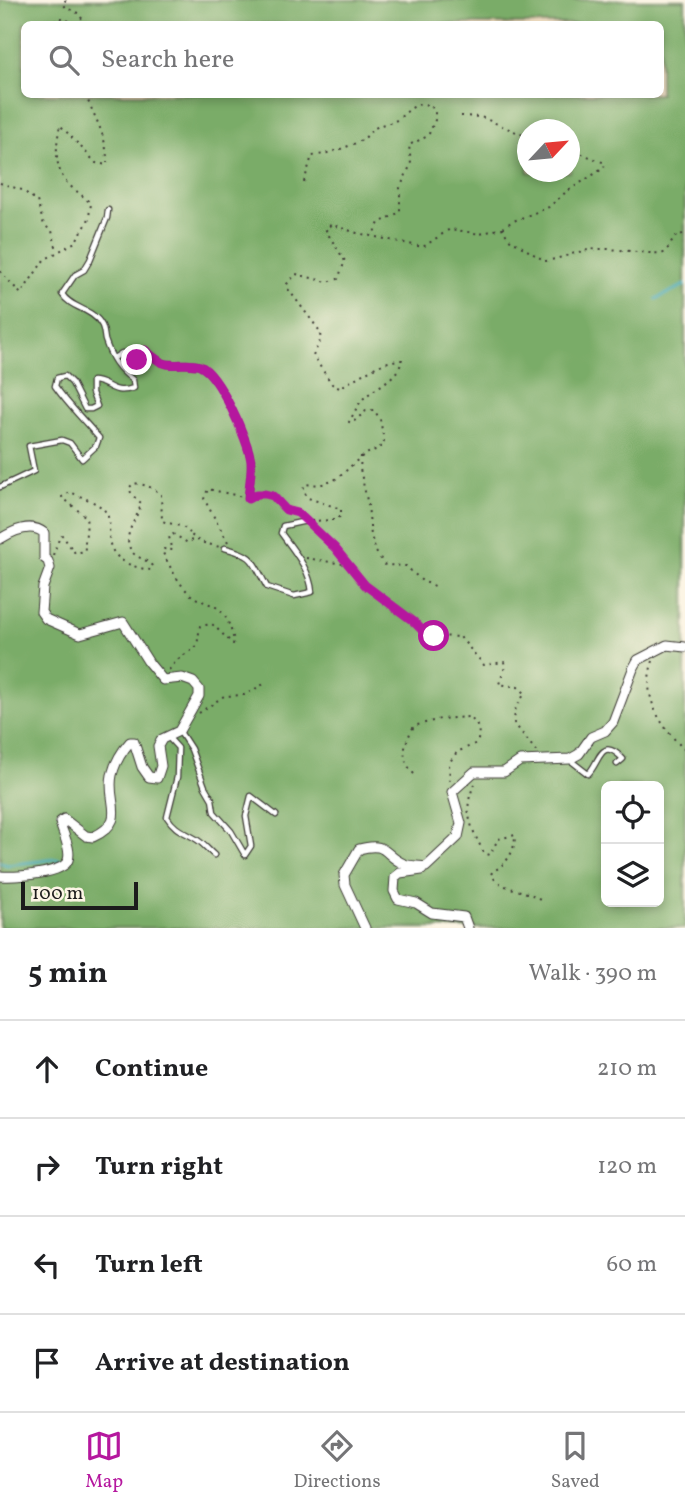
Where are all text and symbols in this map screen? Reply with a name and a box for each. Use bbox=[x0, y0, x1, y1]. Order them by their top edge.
search box bbox=[21, 21, 664, 98]
icon: search bbox=[45, 41, 83, 79]
text: Search here bbox=[101, 42, 234, 78]
north arrow bbox=[517, 119, 580, 182]
route end bbox=[121, 344, 152, 375]
route start bbox=[418, 620, 449, 651]
map controls bbox=[601, 781, 664, 907]
button: locate bbox=[601, 781, 664, 844]
button: layers bbox=[601, 844, 664, 907]
scale bar bbox=[21, 879, 138, 911]
text: 100 m bbox=[32, 881, 83, 907]
text: 5 min bbox=[28, 953, 108, 995]
text: Walk · 390 m bbox=[528, 958, 657, 990]
icon: ahead bbox=[28, 1050, 66, 1088]
text: Continue bbox=[95, 1051, 208, 1087]
text: 210 m bbox=[597, 1053, 657, 1085]
icon: right bbox=[28, 1148, 66, 1186]
text: Turn right bbox=[95, 1149, 223, 1185]
text: 120 m bbox=[597, 1151, 657, 1183]
icon: left bbox=[28, 1246, 66, 1284]
text: Turn left bbox=[95, 1247, 203, 1283]
text: 60 m bbox=[607, 1249, 657, 1281]
icon: arrive bbox=[28, 1344, 66, 1382]
text: Arrive at destination bbox=[95, 1345, 350, 1381]
tab: Map bbox=[85, 1427, 123, 1495]
tab: Directions bbox=[294, 1427, 381, 1495]
tab: Saved bbox=[551, 1427, 600, 1495]

